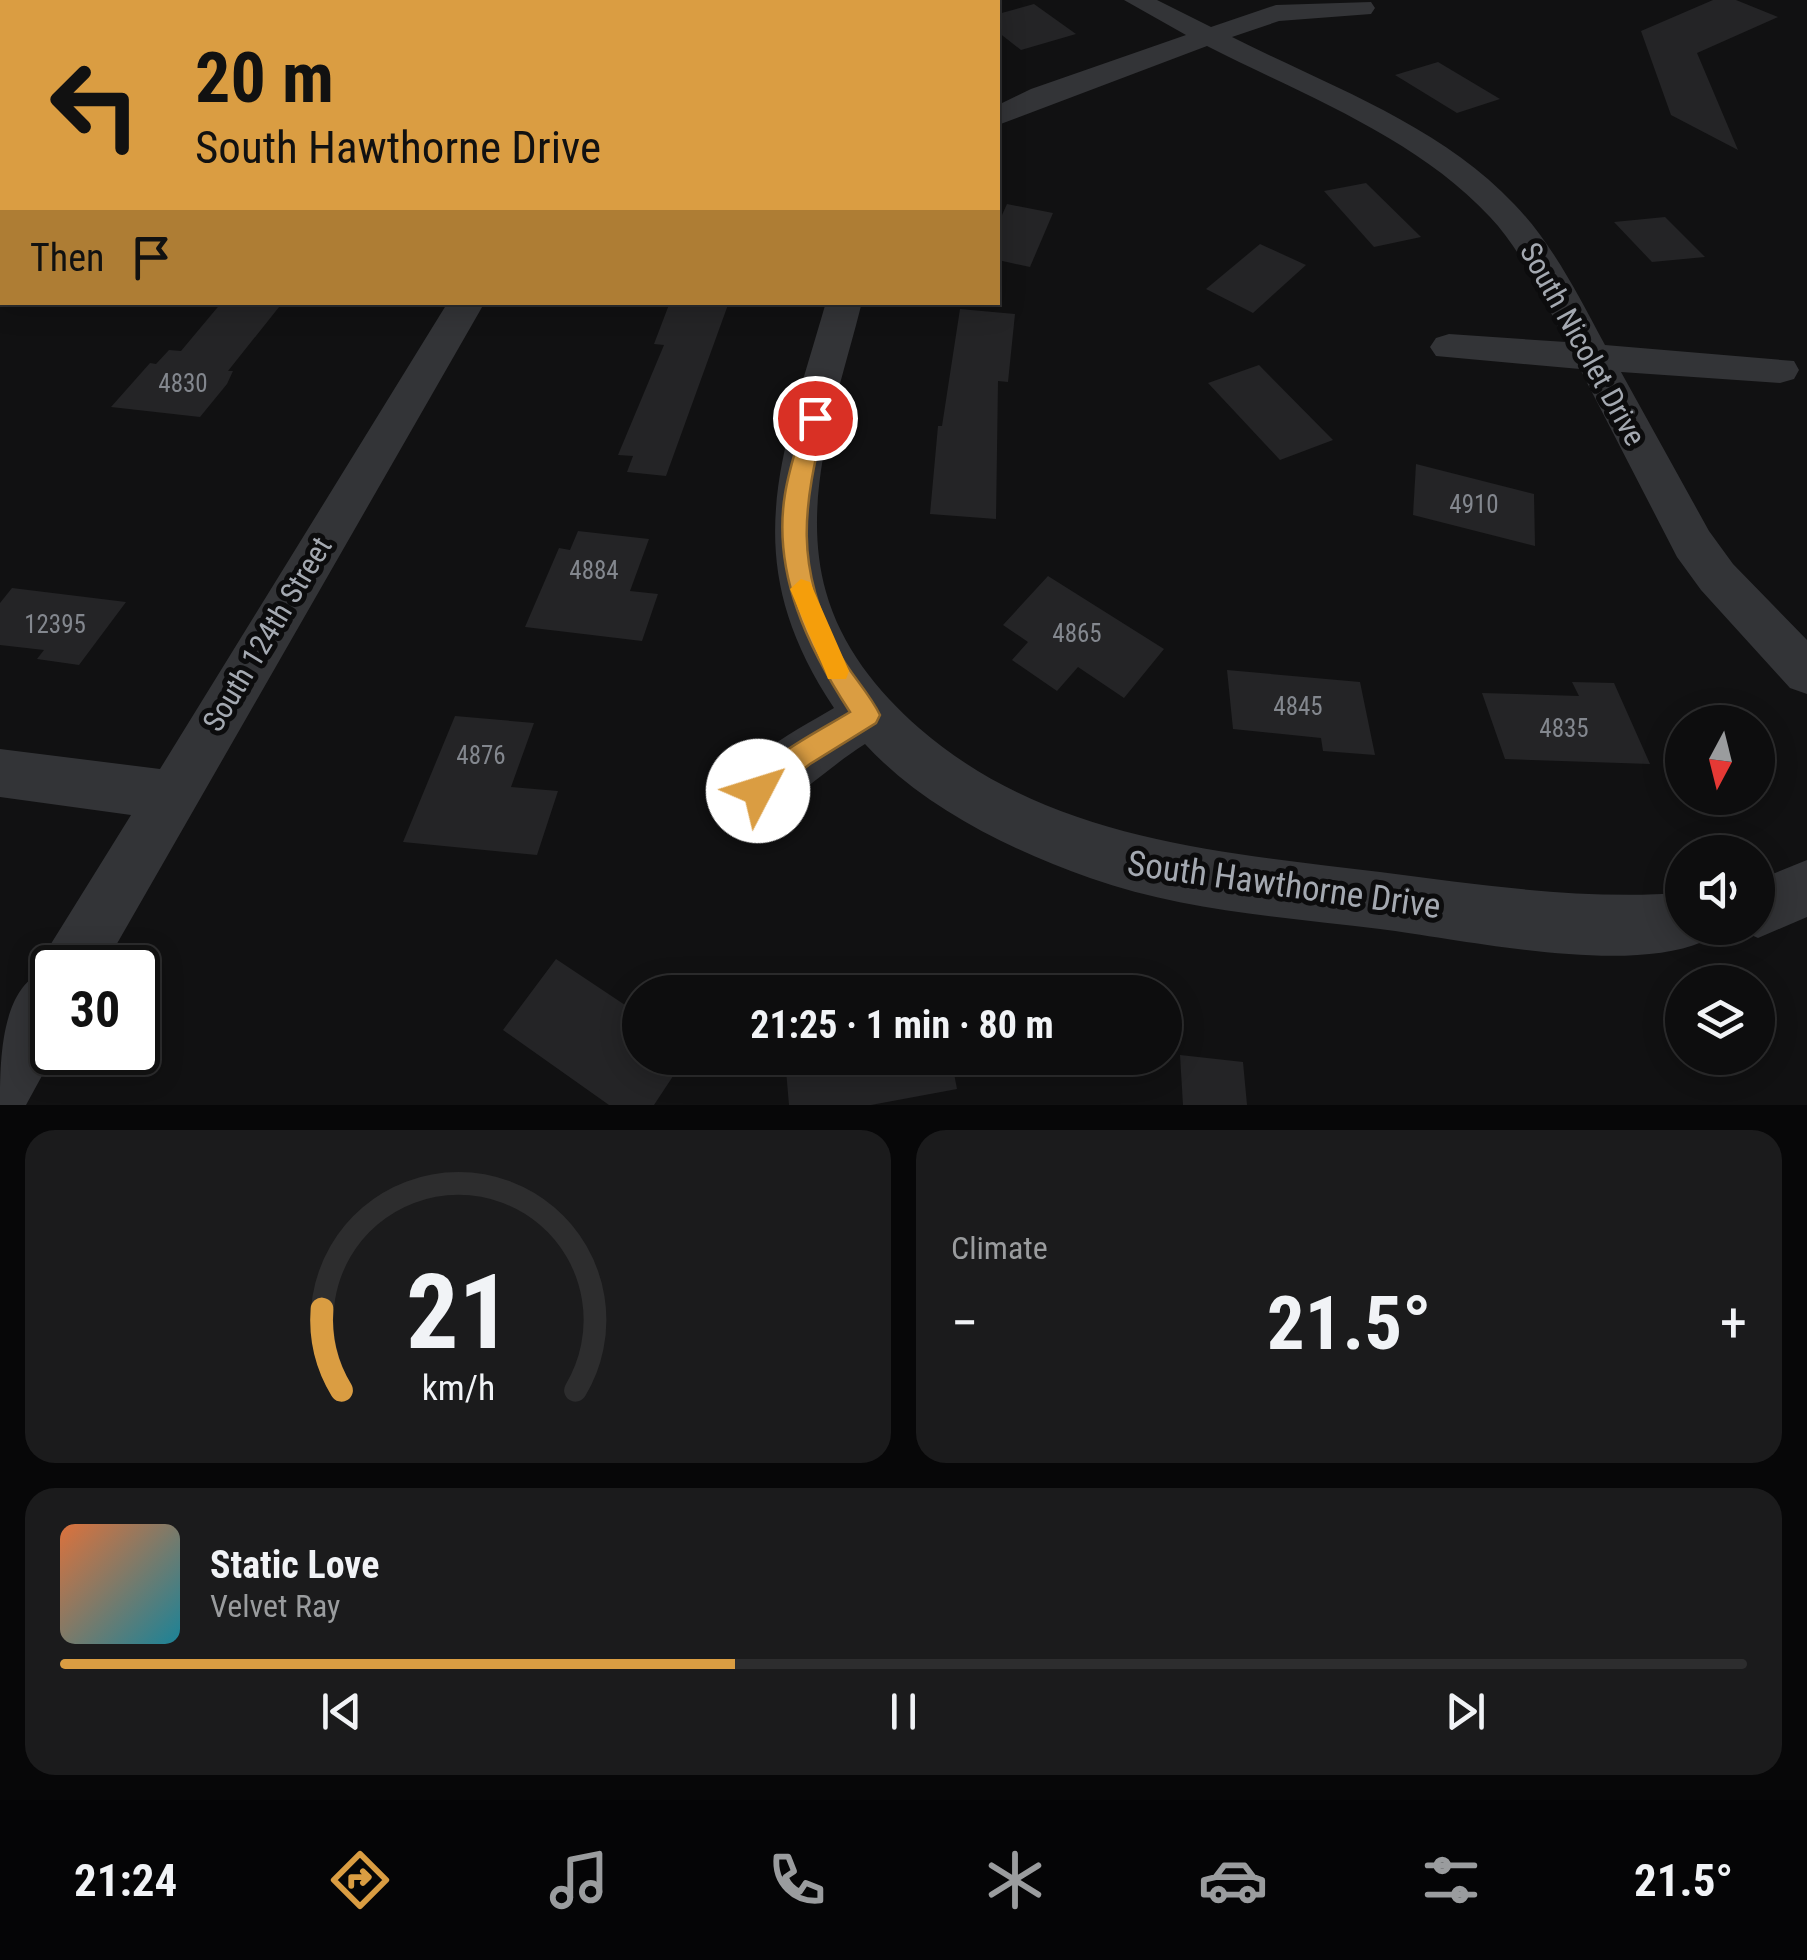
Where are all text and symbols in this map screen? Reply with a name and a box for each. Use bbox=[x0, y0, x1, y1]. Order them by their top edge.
text: 20 m bbox=[195, 37, 334, 119]
icon: left bbox=[30, 40, 160, 170]
text: South Hawthorne Drive bbox=[195, 121, 601, 174]
icon: arrive bbox=[124, 230, 179, 285]
text: Then bbox=[30, 236, 104, 280]
street label: South Nicolet Drive bbox=[1513, 237, 1653, 451]
house number: 4830 bbox=[158, 369, 208, 398]
pin bbox=[773, 376, 858, 461]
icon: arrive bbox=[788, 391, 843, 446]
house number: 4910 bbox=[1449, 490, 1499, 519]
street label: South 124th Street bbox=[195, 531, 339, 737]
house number: 4884 bbox=[569, 556, 619, 585]
house number: 12395 bbox=[24, 610, 86, 639]
house number: 4865 bbox=[1052, 619, 1102, 648]
house number: 4845 bbox=[1273, 692, 1323, 721]
north arrow bbox=[1665, 705, 1775, 815]
map controls bbox=[1665, 705, 1775, 1075]
house number: 4835 bbox=[1539, 714, 1589, 743]
position arrow bbox=[706, 739, 810, 843]
house number: 4876 bbox=[456, 741, 506, 770]
button: sound bbox=[1665, 835, 1775, 945]
street label: South Hawthorne Drive bbox=[1125, 843, 1443, 927]
speed limit sign: 30 bbox=[30, 945, 160, 1075]
button: layers bbox=[1665, 965, 1775, 1075]
text: 21:25 · 1 min · 80 m bbox=[750, 1003, 1054, 1047]
text: Climate bbox=[951, 1229, 1048, 1267]
text: 21 bbox=[405, 1252, 511, 1373]
text: 21.5° bbox=[1267, 1279, 1431, 1367]
text: − bbox=[951, 1291, 979, 1355]
text: + bbox=[1720, 1291, 1747, 1355]
text: km/h bbox=[421, 1367, 495, 1409]
text: Static Love bbox=[210, 1543, 379, 1587]
text: Velvet Ray bbox=[210, 1587, 340, 1625]
icon: previous bbox=[314, 1684, 369, 1739]
icon: pause bbox=[876, 1684, 931, 1739]
icon: next bbox=[1438, 1684, 1493, 1739]
icon: directions bbox=[325, 1845, 395, 1915]
icon: music bbox=[544, 1845, 614, 1915]
icon: phone bbox=[762, 1845, 832, 1915]
icon: climate bbox=[980, 1845, 1050, 1915]
icon: car bbox=[1198, 1845, 1268, 1915]
icon: filters bbox=[1416, 1845, 1486, 1915]
text: 21:24 bbox=[74, 1854, 177, 1907]
text: 21.5° bbox=[1634, 1854, 1733, 1907]

